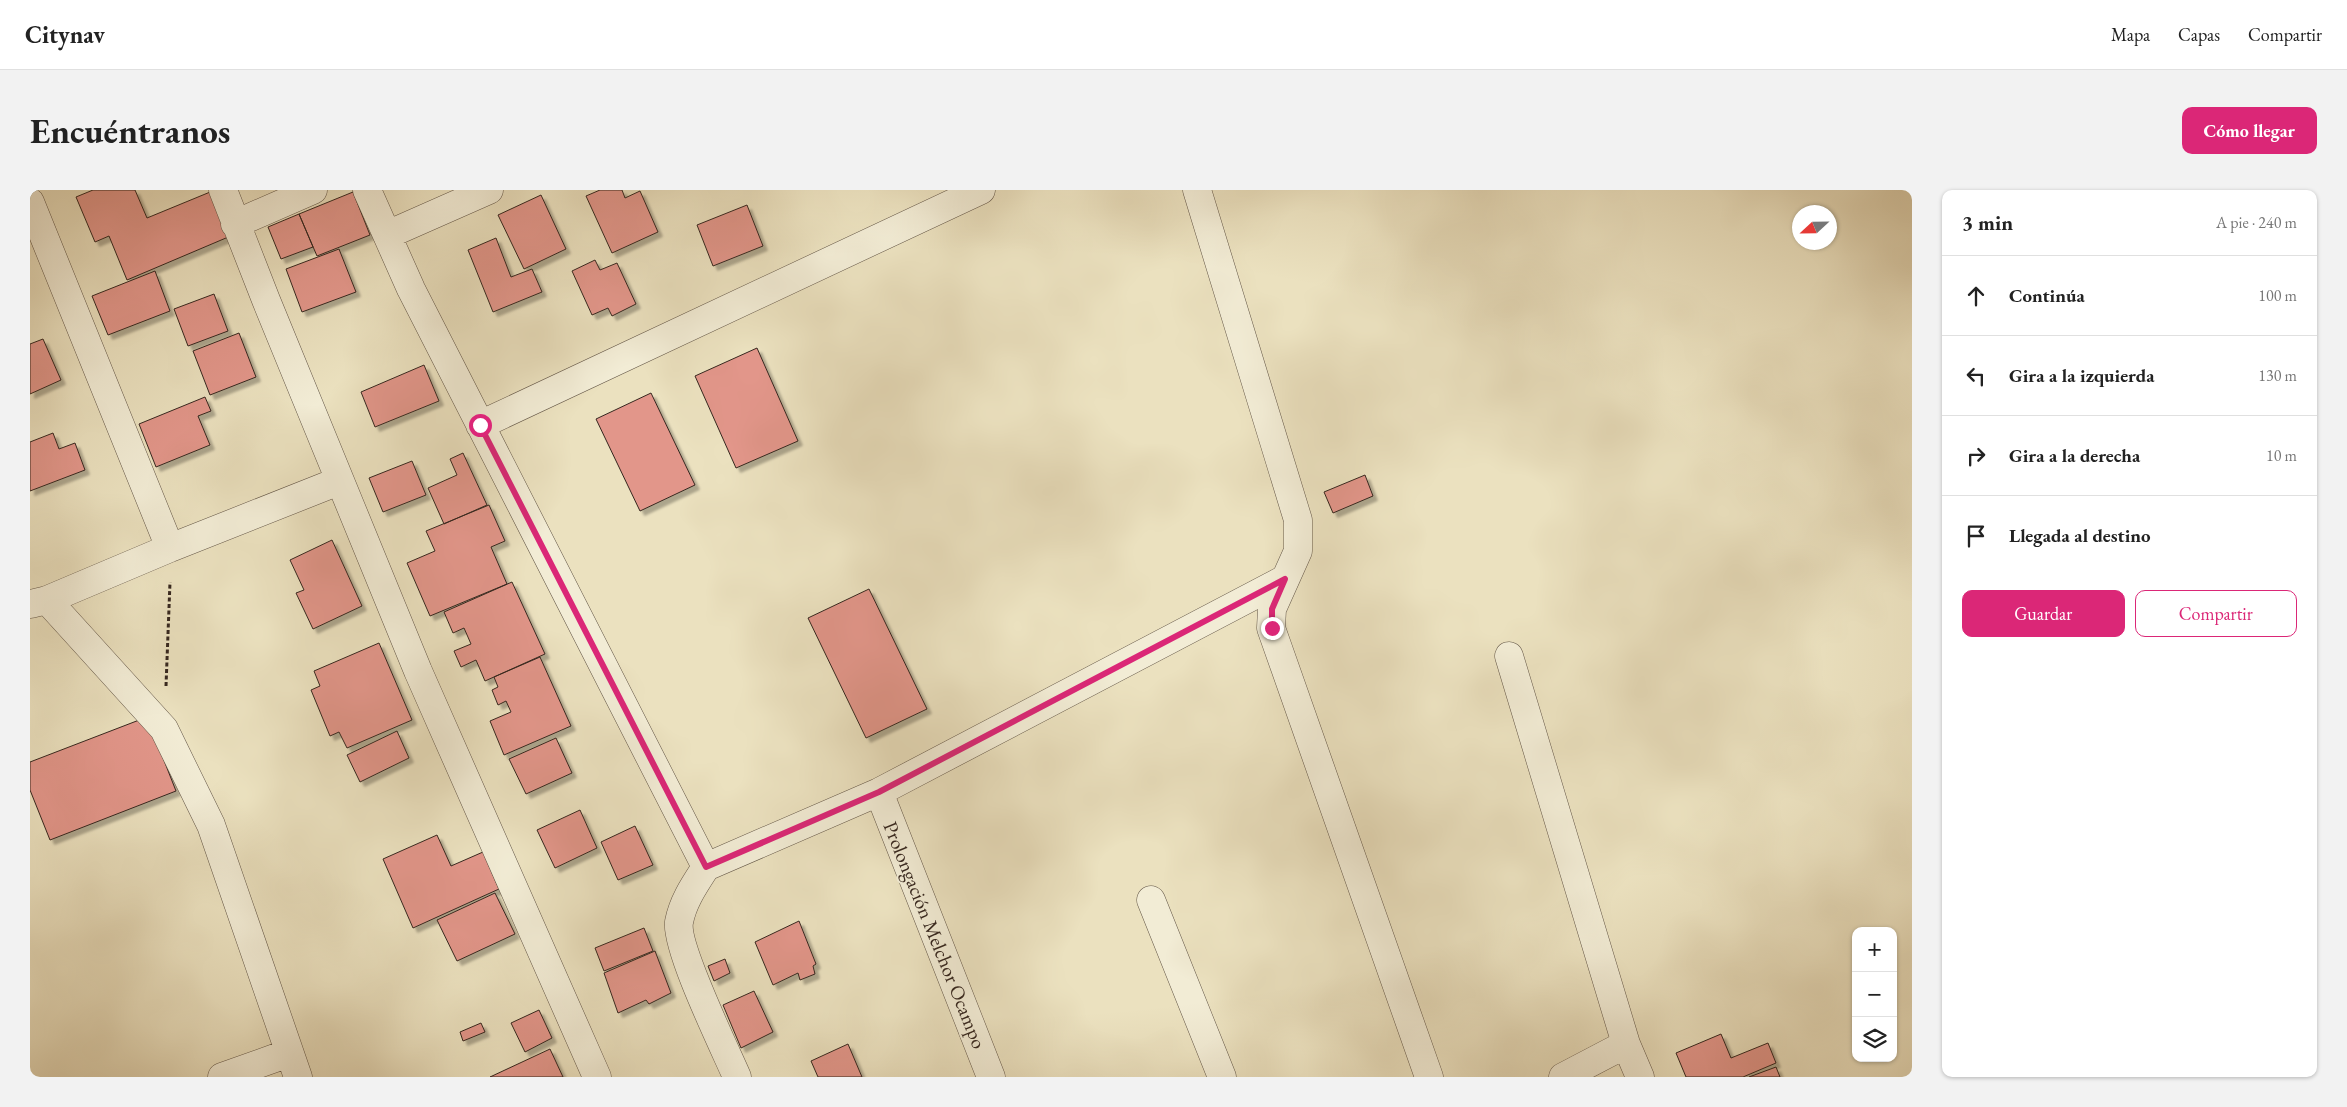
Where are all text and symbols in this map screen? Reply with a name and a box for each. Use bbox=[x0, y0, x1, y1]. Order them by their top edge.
text: Citynav bbox=[25, 19, 105, 50]
text: Mapa bbox=[2111, 23, 2150, 46]
text: Capas bbox=[2178, 23, 2220, 46]
text: Compartir bbox=[2248, 23, 2322, 46]
button: Cómo llegar bbox=[2182, 107, 2317, 154]
text: Encuéntranos bbox=[30, 108, 230, 153]
north arrow bbox=[1792, 205, 1837, 250]
text: 3 min bbox=[1962, 209, 2013, 236]
text: A pie · 240 m bbox=[2216, 212, 2297, 233]
icon: ahead bbox=[1962, 282, 1990, 310]
text: Continúa bbox=[2009, 283, 2085, 308]
text: 100 m bbox=[2258, 285, 2297, 306]
icon: left bbox=[1962, 362, 1990, 390]
text: Gira a la izquierda bbox=[2009, 363, 2155, 388]
text: 130 m bbox=[2258, 365, 2297, 386]
route start bbox=[469, 414, 492, 437]
icon: right bbox=[1962, 442, 1990, 470]
text: Gira a la derecha bbox=[2009, 443, 2140, 468]
text: 10 m bbox=[2266, 445, 2297, 466]
icon: arrive bbox=[1962, 522, 1990, 550]
text: Llegada al destino bbox=[2009, 523, 2151, 548]
button: Guardar bbox=[1962, 590, 2125, 637]
button: Compartir bbox=[2135, 590, 2297, 637]
route end bbox=[1261, 617, 1284, 640]
street label: Prolongación Melchor Ocampo bbox=[877, 818, 993, 1053]
map controls bbox=[1852, 927, 1897, 1062]
button: + bbox=[1852, 927, 1897, 972]
button: − bbox=[1852, 972, 1897, 1017]
button: layers bbox=[1852, 1017, 1897, 1062]

